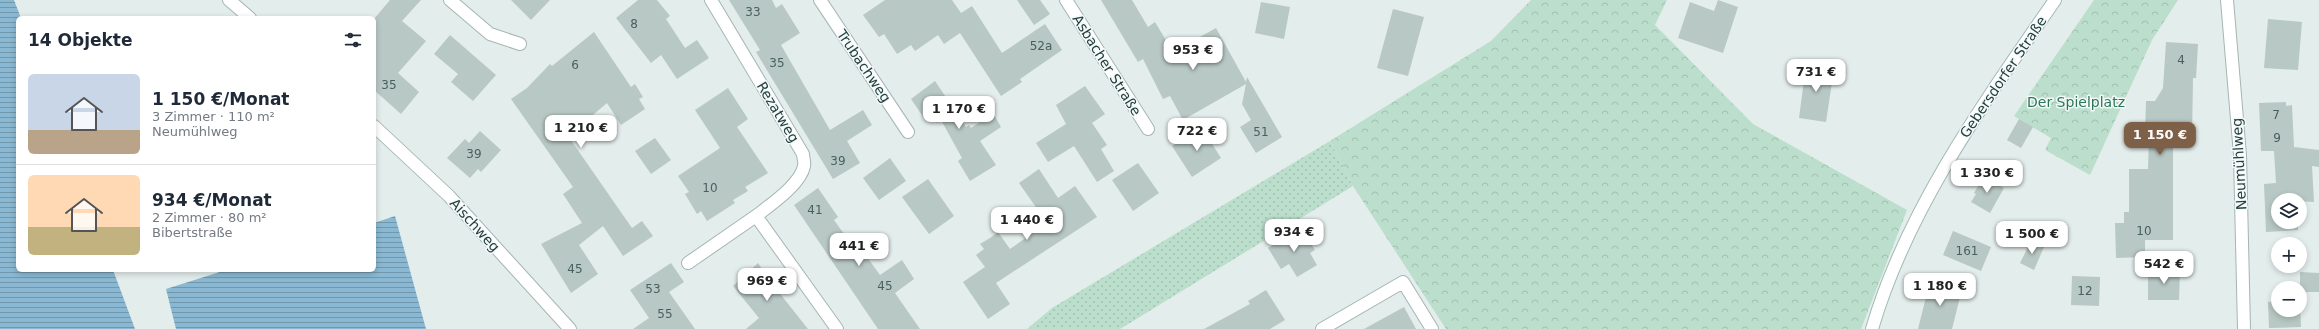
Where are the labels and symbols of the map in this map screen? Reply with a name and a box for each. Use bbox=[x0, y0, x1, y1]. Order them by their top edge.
house number: 33 bbox=[745, 5, 761, 19]
street label: Asbacher Straße bbox=[1070, 12, 1144, 118]
street label: Gebersdorfer Straße bbox=[1956, 13, 2050, 141]
house number: 8 bbox=[630, 17, 638, 31]
street label: Trubachweg bbox=[833, 26, 894, 105]
pin: 953 € bbox=[1165, 37, 1221, 71]
house number: 52a bbox=[1030, 39, 1052, 53]
house number: 4 bbox=[2177, 53, 2185, 67]
house number: 35 bbox=[769, 56, 785, 70]
house number: 6 bbox=[571, 58, 579, 72]
pin: 731 € bbox=[1788, 59, 1844, 93]
house number: 35 bbox=[381, 78, 397, 92]
street label: Rezatweg bbox=[754, 79, 802, 145]
park label: Der Spielplatz bbox=[2027, 94, 2125, 110]
pin: 1 170 € bbox=[922, 96, 996, 130]
house number: 7 bbox=[2272, 108, 2280, 122]
pin: 1 210 € bbox=[544, 115, 618, 149]
pin: 722 € bbox=[1169, 118, 1225, 152]
street label: Neumühlweg bbox=[2229, 118, 2249, 210]
pin: 1 150 € bbox=[2123, 122, 2197, 156]
house number: 51 bbox=[1253, 125, 1269, 139]
house number: 9 bbox=[2273, 131, 2281, 145]
house number: 39 bbox=[466, 147, 482, 161]
house number: 39 bbox=[830, 154, 846, 168]
pin: 1 330 € bbox=[1950, 160, 2024, 194]
house number: 10 bbox=[702, 181, 718, 195]
street label: Aischweg bbox=[447, 195, 503, 255]
house number: 41 bbox=[807, 203, 823, 217]
pin: 1 440 € bbox=[990, 207, 1064, 241]
pin: 934 € bbox=[1266, 219, 1322, 253]
pin: 1 500 € bbox=[1995, 221, 2069, 255]
house number: 10 bbox=[2136, 224, 2152, 238]
pin: 441 € bbox=[831, 233, 887, 267]
house number: 161 bbox=[1956, 244, 1978, 258]
pin: 542 € bbox=[2136, 251, 2192, 285]
house number: 45 bbox=[567, 262, 583, 276]
pin: 969 € bbox=[739, 268, 795, 302]
pin: 1 180 € bbox=[1903, 273, 1977, 307]
house number: 45 bbox=[877, 279, 893, 293]
house number: 53 bbox=[645, 282, 661, 296]
house number: 12 bbox=[2077, 284, 2093, 298]
house number: 55 bbox=[657, 307, 673, 321]

